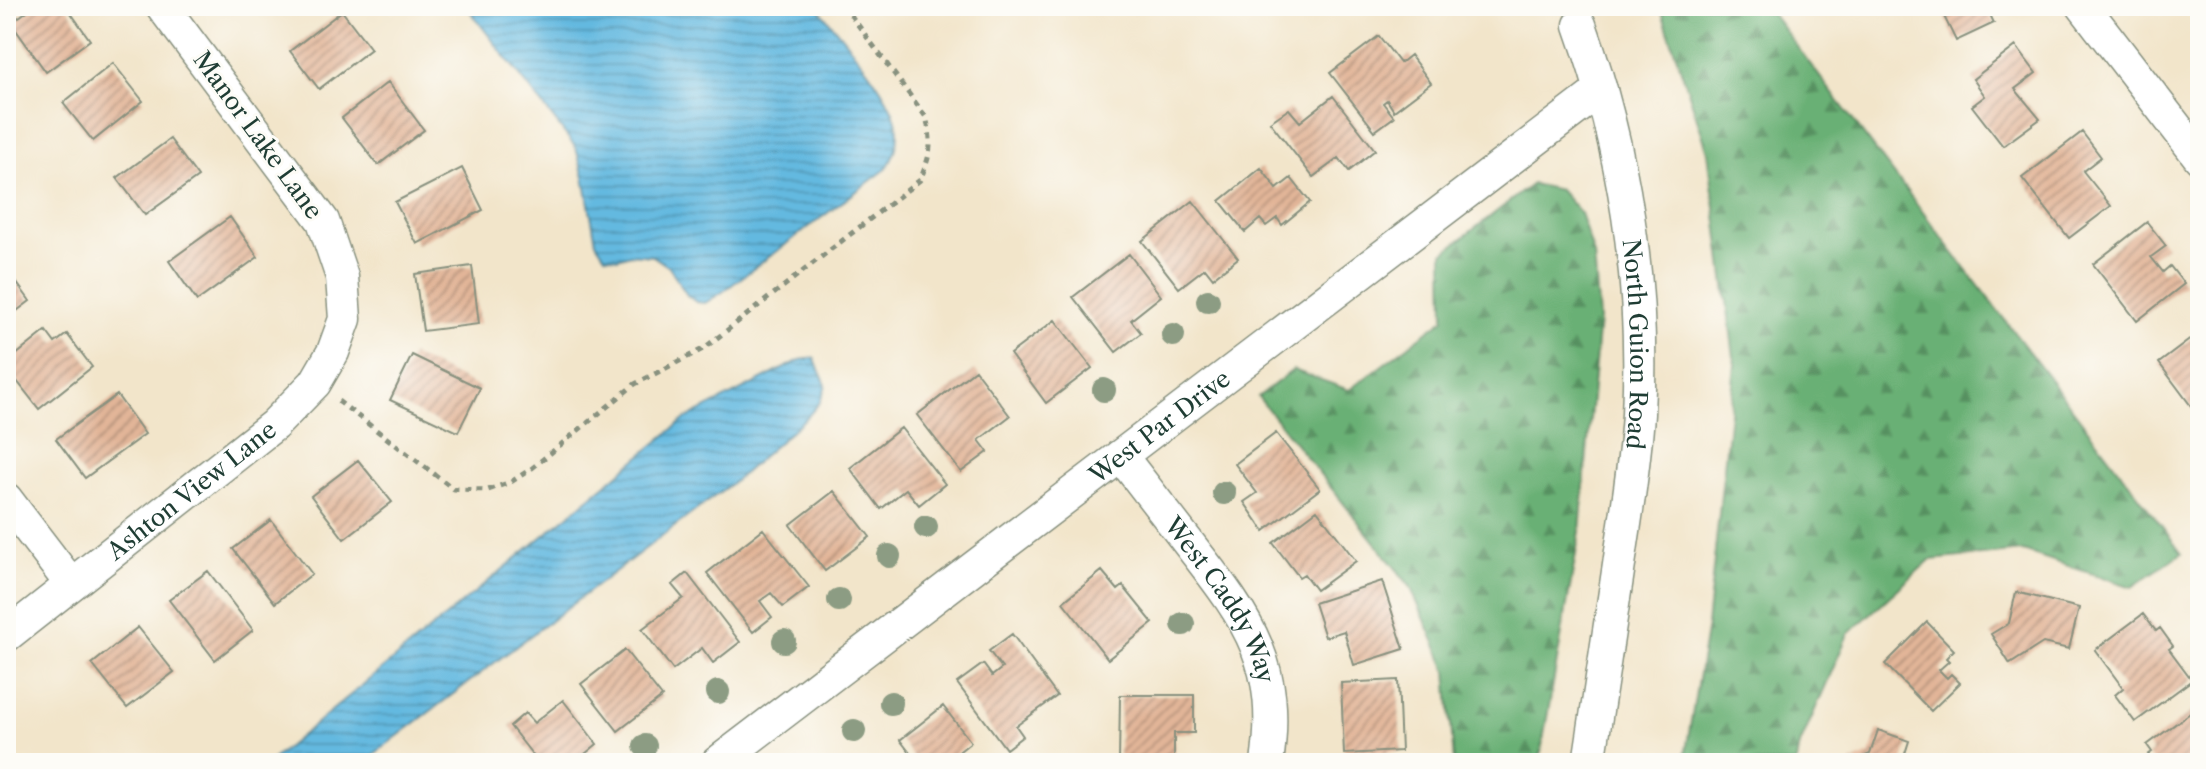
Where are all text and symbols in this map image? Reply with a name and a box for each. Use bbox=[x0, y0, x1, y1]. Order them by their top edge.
street label: Manor Lake Lane bbox=[187, 45, 329, 225]
street label: North Guion Road bbox=[1617, 237, 1654, 451]
street label: West Par Drive bbox=[1082, 363, 1236, 490]
street label: Ashton View Lane bbox=[100, 415, 282, 566]
street label: West Caddy Way bbox=[1158, 510, 1281, 686]

